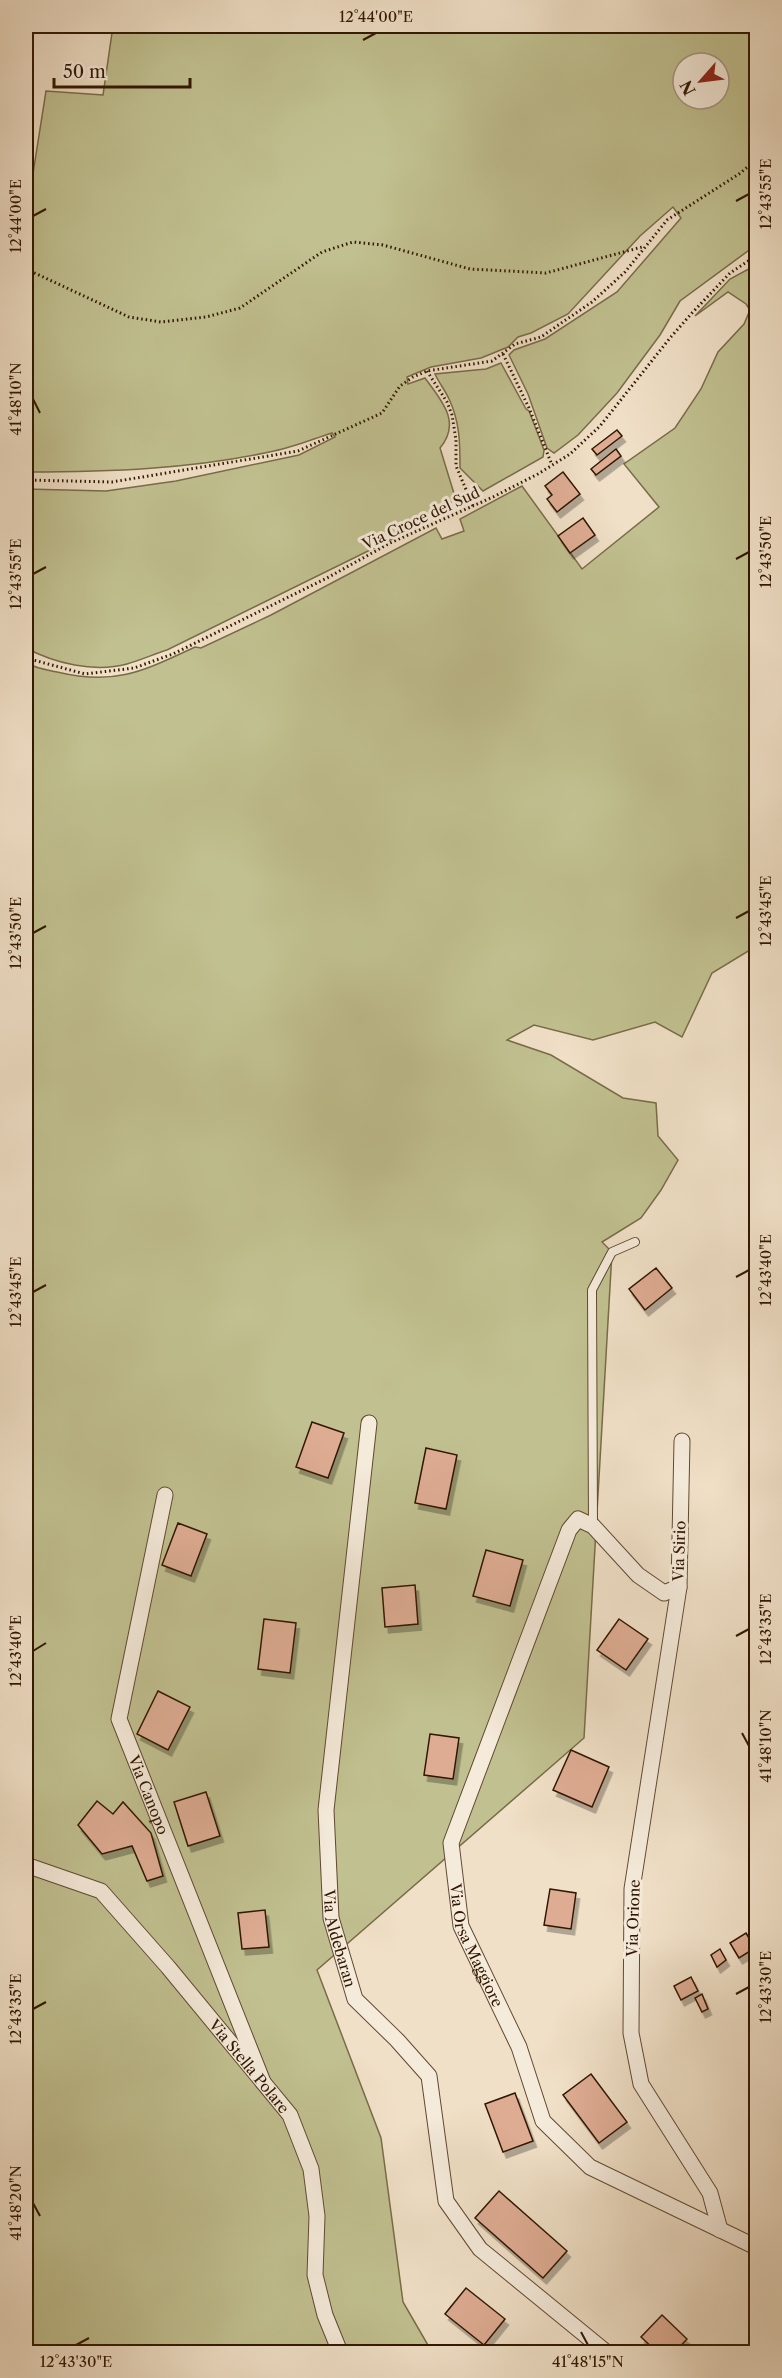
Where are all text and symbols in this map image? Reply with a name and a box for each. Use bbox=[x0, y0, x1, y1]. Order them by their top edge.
text: 12°44'00"E bbox=[339, 7, 413, 26]
scale bar bbox=[54, 51, 190, 89]
north arrow bbox=[671, 51, 731, 111]
text: 50 m bbox=[63, 61, 106, 83]
text: N bbox=[676, 77, 700, 99]
text: 12°43'55"E bbox=[756, 158, 775, 230]
text: 12°44'00"E bbox=[6, 179, 25, 253]
text: 41°48'10"N bbox=[6, 362, 25, 436]
street label: Via Croce del Sud bbox=[358, 482, 483, 554]
text: 12°43'50"E bbox=[756, 516, 775, 588]
text: 12°43'55"E bbox=[6, 538, 25, 610]
text: 12°43'45"E bbox=[756, 876, 775, 947]
text: 12°43'50"E bbox=[6, 897, 25, 969]
text: 12°43'40"E bbox=[756, 1234, 775, 1306]
text: 12°43'45"E bbox=[6, 1257, 25, 1328]
street label: Via Sirio bbox=[668, 1520, 690, 1583]
text: 12°43'35"E bbox=[756, 1593, 775, 1665]
text: 12°43'40"E bbox=[6, 1615, 25, 1687]
text: 41°48'10"N bbox=[756, 1709, 775, 1783]
street label: Via Canopo bbox=[124, 1751, 173, 1837]
street label: Via Orione bbox=[622, 1879, 644, 1958]
street label: Via Orsa Maggiore bbox=[446, 1881, 508, 2010]
street label: Via Aldebaran bbox=[320, 1888, 361, 1990]
text: 12°43'30"E bbox=[756, 1951, 775, 2023]
text: 12°43'35"E bbox=[6, 1973, 25, 2045]
street label: Via Stella Polare bbox=[205, 2014, 294, 2117]
text: 41°48'20"N bbox=[6, 2165, 25, 2241]
text: 12°43'30"E bbox=[40, 2352, 112, 2371]
text: 41°48'15"N bbox=[552, 2352, 624, 2371]

